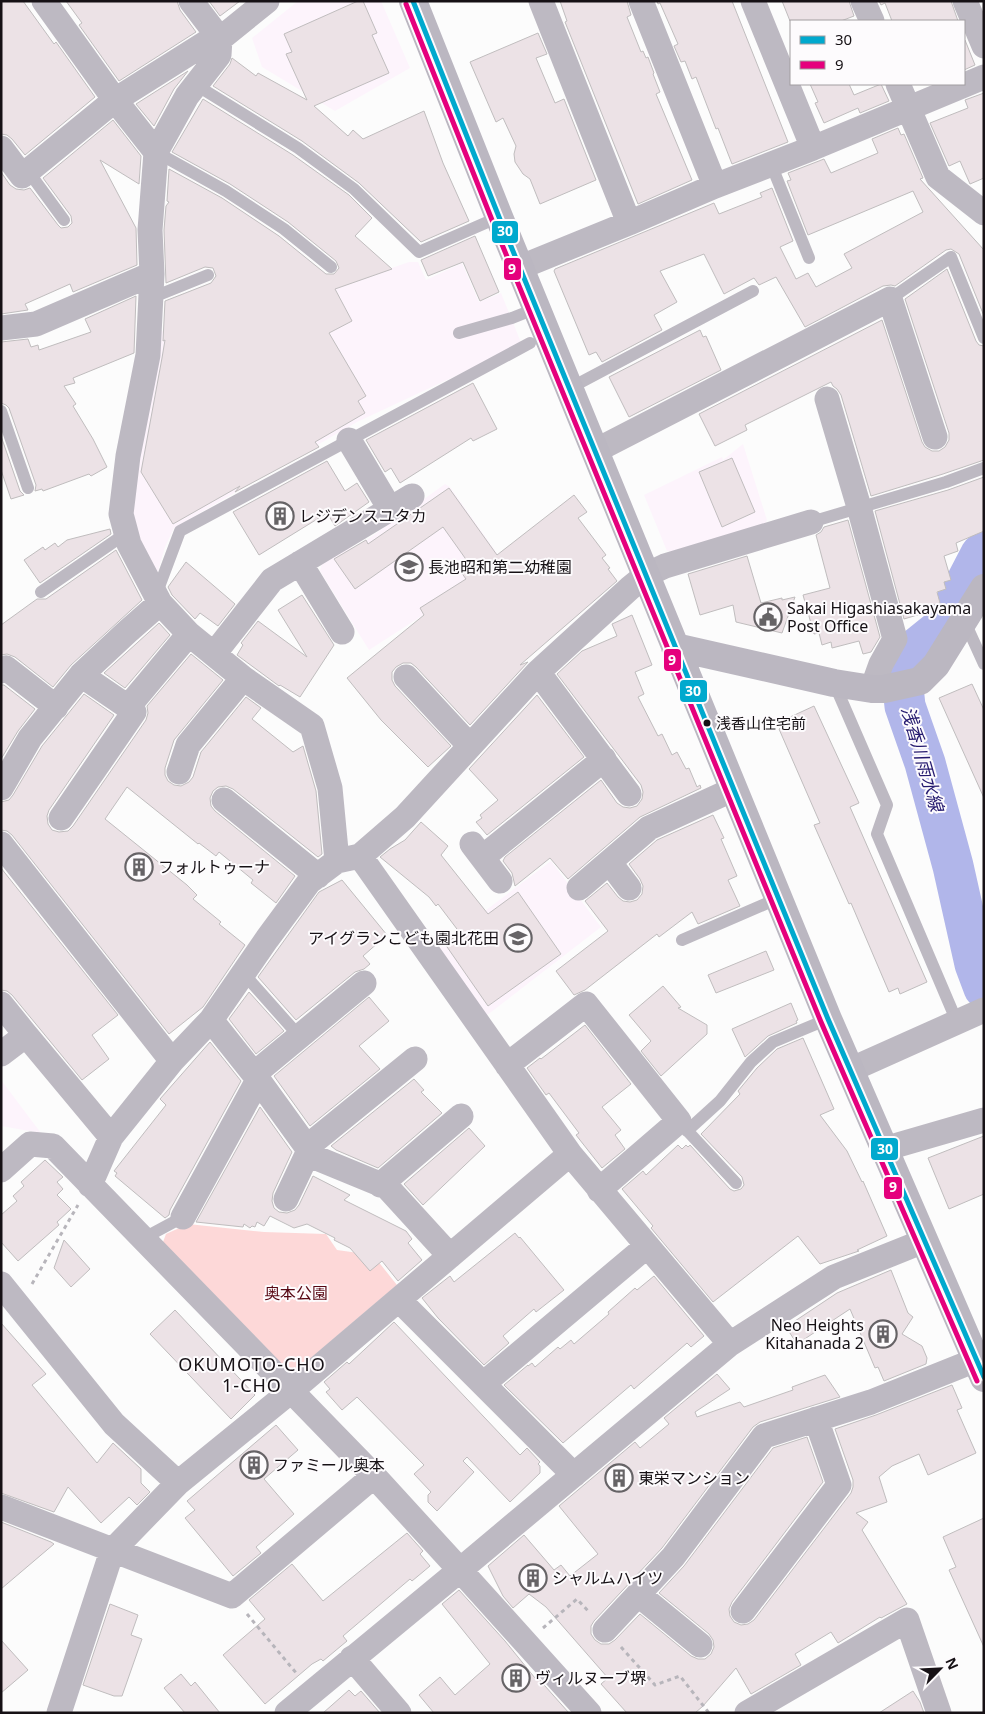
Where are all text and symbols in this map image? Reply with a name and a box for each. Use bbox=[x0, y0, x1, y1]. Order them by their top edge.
legend bbox=[790, 20, 965, 85]
text: 30 bbox=[835, 29, 852, 49]
text: 9 bbox=[835, 54, 844, 74]
line badge: 30 bbox=[491, 220, 519, 244]
text: 30 bbox=[497, 221, 513, 240]
line badge: 9 bbox=[503, 257, 522, 281]
text: 9 bbox=[508, 259, 516, 278]
building icon: レジデンスユタカ bbox=[265, 501, 295, 531]
place label: レジデンスユタカ bbox=[299, 505, 427, 527]
school or university icon: 長池昭和第二幼稚園 bbox=[394, 552, 424, 582]
place label: 長池昭和第二幼稚園 bbox=[428, 556, 572, 578]
place label: Sakai Higashiasakayama Post Office bbox=[787, 597, 971, 637]
public building icon: Sakai Higashiasakayama Post Office bbox=[753, 602, 783, 632]
line badge: 9 bbox=[663, 648, 682, 672]
text: 9 bbox=[668, 650, 676, 669]
line badge: 30 bbox=[679, 679, 708, 703]
text: 30 bbox=[685, 681, 701, 700]
water label: 浅香川雨水線 bbox=[897, 704, 950, 816]
place label: 浅香山住宅前 bbox=[716, 713, 806, 733]
marker: 浅香山住宅前 bbox=[702, 718, 712, 728]
building icon: フォルトゥーナ bbox=[124, 852, 154, 882]
place label: フォルトゥーナ bbox=[158, 856, 270, 878]
school or university icon: アイグランこども園北花田 bbox=[503, 923, 533, 953]
place label: アイグランこども園北花田 bbox=[308, 927, 499, 949]
line badge: 30 bbox=[870, 1137, 899, 1161]
text: 30 bbox=[877, 1139, 893, 1158]
line badge: 9 bbox=[883, 1176, 903, 1200]
text: 9 bbox=[889, 1177, 897, 1196]
park label: 奥本公園 bbox=[264, 1282, 328, 1304]
place label: Neo Heights Kitahanada 2 bbox=[765, 1314, 864, 1354]
building icon: Neo Heights Kitahanada 2 bbox=[868, 1319, 898, 1349]
district label: OKUMOTO-CHO 1-CHO bbox=[178, 1352, 326, 1397]
building icon: ファミール奥本 bbox=[239, 1450, 269, 1480]
place label: ファミール奥本 bbox=[273, 1454, 385, 1476]
building icon: 東栄マンション bbox=[604, 1463, 634, 1493]
place label: 東栄マンション bbox=[638, 1467, 750, 1489]
building icon: シャルムハイツ bbox=[518, 1563, 548, 1593]
place label: シャルムハイツ bbox=[552, 1567, 663, 1589]
north arrow bbox=[915, 1644, 965, 1694]
text: N bbox=[941, 1654, 963, 1673]
building icon: ヴィルヌーブ堺 bbox=[501, 1663, 531, 1693]
place label: ヴィルヌーブ堺 bbox=[535, 1667, 646, 1689]

